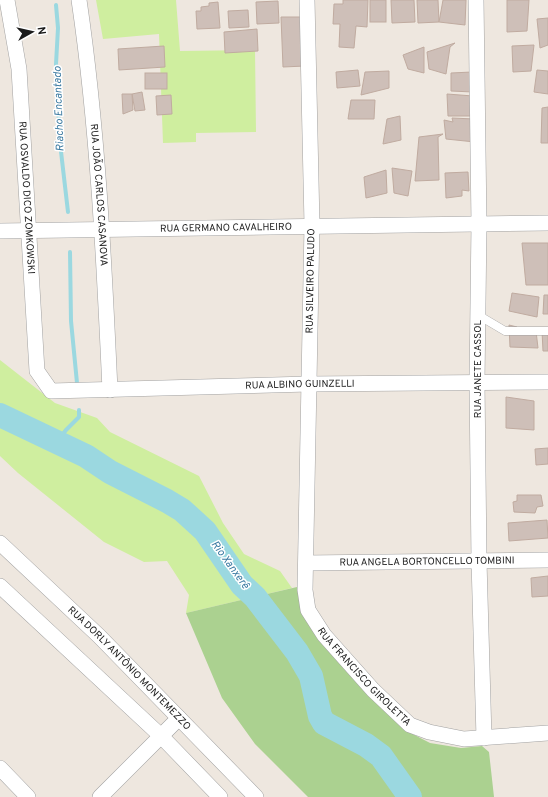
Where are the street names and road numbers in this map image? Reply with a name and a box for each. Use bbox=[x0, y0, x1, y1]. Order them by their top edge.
street label: RUA OSVALDO DICO ZOMKOWSKI bbox=[16, 121, 38, 275]
street label: RUA JOÃO CARLOS CASANOVA bbox=[87, 123, 110, 267]
street label: RUA GERMANO CAVALHEIRO bbox=[160, 220, 292, 235]
street label: RUA SILVEIRO PALUDO bbox=[304, 228, 318, 334]
street label: RUA JANETE CASSOL bbox=[472, 319, 485, 418]
street label: RUA ALBINO GUINZELLI bbox=[245, 377, 355, 392]
street label: RUA ANGELA BORTONCELLO TOMBINI bbox=[339, 554, 515, 569]
street label: RUA DORLY ANTÔNIO MONTEMEZZO bbox=[65, 603, 194, 733]
street label: RUA FRANCISCO GIROLETTA bbox=[314, 625, 414, 729]

